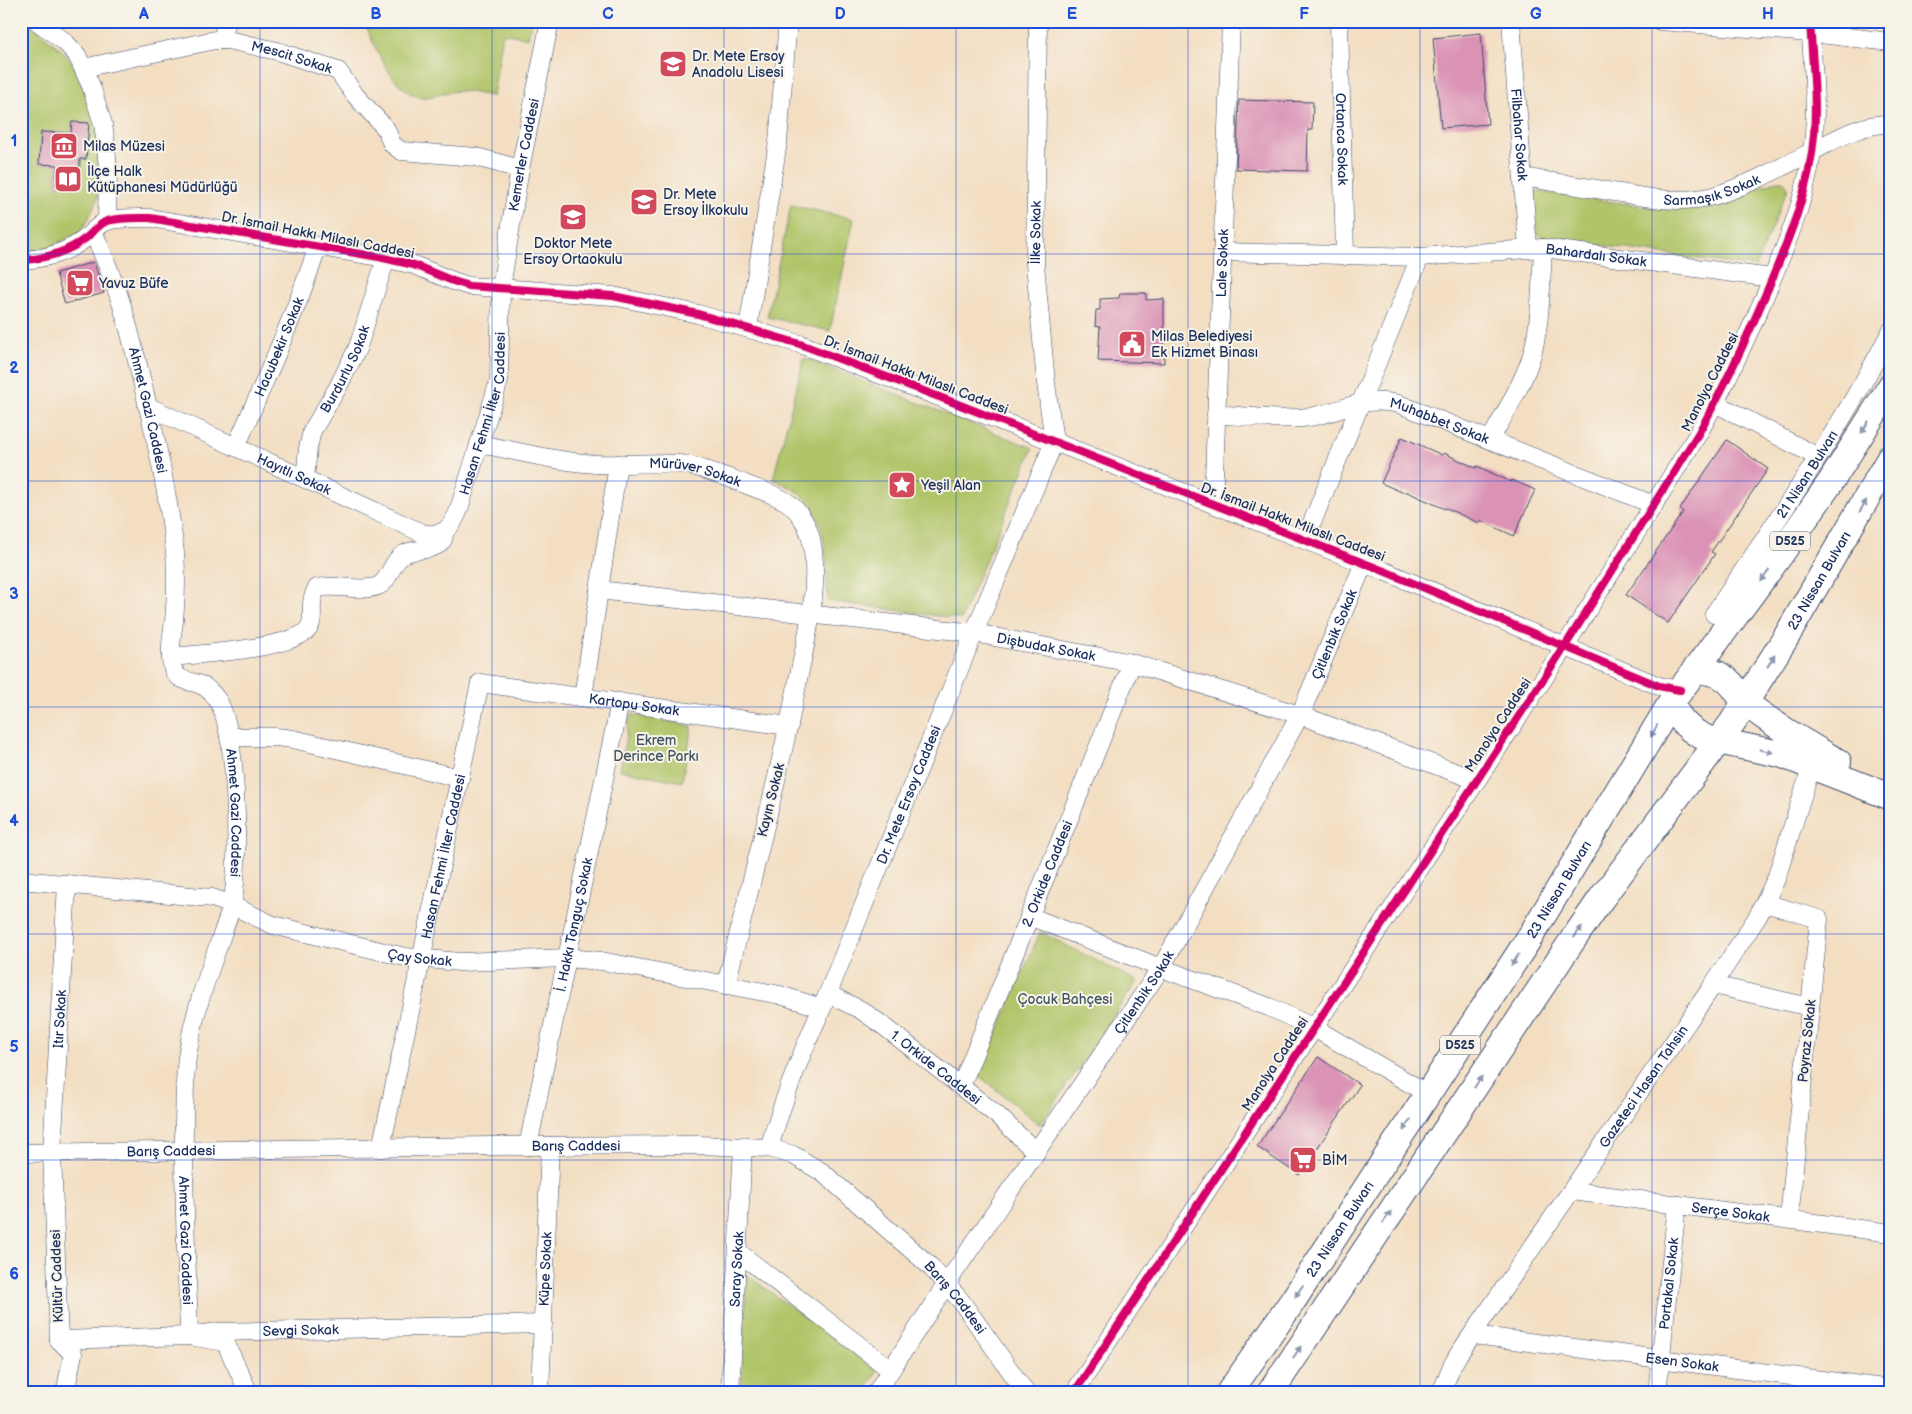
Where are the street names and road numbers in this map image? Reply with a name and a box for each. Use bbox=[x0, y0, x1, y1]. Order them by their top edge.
street label: Mescit Sokak bbox=[250, 37, 335, 77]
street label: Filbahar Sokak bbox=[1508, 88, 1531, 182]
street label: Ortanca Sokak bbox=[1332, 93, 1352, 185]
street label: Kemerler Caddesi bbox=[505, 97, 543, 213]
street label: Sarmaşık Sokak bbox=[1663, 170, 1763, 209]
street label: İlke Sokak bbox=[1025, 201, 1044, 264]
street label: Dr. İsmail Hakkı Milaslı Caddesi bbox=[220, 207, 416, 262]
street label: Lale Sokak bbox=[1212, 229, 1232, 298]
street label: Bahardalı Sokak bbox=[1545, 240, 1648, 270]
street label: Hacubekir Sokak bbox=[251, 295, 307, 399]
street label: Burdurlu Sokak bbox=[316, 323, 373, 416]
street label: Manolya Caddesi bbox=[1678, 330, 1742, 434]
street label: Dr. İsmail Hakkı Milaslı Caddesi bbox=[821, 331, 1011, 418]
street label: Hasan Fehmi İlter Caddesi bbox=[455, 332, 509, 497]
street label: Ahmet Gazi Caddesi bbox=[125, 345, 171, 475]
street label: Muhabbet Sokak bbox=[1388, 394, 1492, 447]
street label: 21 Nisan Bulvarı bbox=[1772, 427, 1841, 521]
street label: Hayıtlı Sokak bbox=[254, 449, 334, 498]
street label: Mürüver Sokak bbox=[649, 454, 744, 490]
street label: Dr. İsmail Hakkı Milaslı Caddesi bbox=[1198, 478, 1388, 565]
street label: 23 Nissan Bulvarı bbox=[1784, 528, 1854, 633]
road number: D525 bbox=[1770, 532, 1810, 550]
street label: Çitlenbik Sokak bbox=[1307, 586, 1361, 682]
street label: Dişbudak Sokak bbox=[995, 629, 1097, 664]
street label: Manolya Caddesi bbox=[1461, 675, 1535, 775]
street label: Kartopu Sokak bbox=[588, 690, 680, 719]
street label: Dr. Mete Ersoy Caddesi bbox=[873, 723, 944, 867]
street label: Ahmet Gazi Caddesi bbox=[222, 747, 245, 878]
street label: Kayın Sokak bbox=[754, 761, 788, 839]
street label: Hasan Fehmi İlter Caddesi bbox=[417, 773, 469, 941]
street label: 2. Orkide Caddesi bbox=[1018, 818, 1076, 929]
street label: 23 Nissan Bulvarı bbox=[1523, 837, 1595, 941]
street label: İ. Hakkı Tonguç Sokak bbox=[551, 856, 596, 993]
street label: Çay Sokak bbox=[386, 945, 453, 970]
street label: Çitlenbik Sokak bbox=[1110, 948, 1177, 1037]
street label: Itır Sokak bbox=[49, 989, 70, 1049]
street label: Poyraz Sokak bbox=[1794, 999, 1820, 1083]
street label: Manolya Caddesi bbox=[1238, 1014, 1312, 1114]
street label: Gazeteci Hasan Tahsin bbox=[1595, 1022, 1691, 1151]
street label: 1. Orkide Caddesi bbox=[887, 1026, 985, 1108]
road number: D525 bbox=[1440, 1036, 1480, 1054]
street label: Barış Caddesi bbox=[531, 1137, 621, 1154]
street label: Barış Caddesi bbox=[126, 1142, 216, 1160]
street label: Ahmet Gazi Caddesi bbox=[176, 1176, 197, 1305]
street label: 23 Nissan Bulvarı bbox=[1302, 1178, 1377, 1280]
street label: Serçe Sokak bbox=[1690, 1198, 1771, 1225]
street label: Kültür Caddesi bbox=[47, 1229, 67, 1323]
street label: Küpe Sokak bbox=[535, 1231, 555, 1307]
street label: Saray Sokak bbox=[726, 1231, 747, 1308]
street label: Portakal Sokak bbox=[1655, 1237, 1682, 1330]
street label: Barış Caddesi bbox=[921, 1257, 990, 1337]
street label: Sevgi Sokak bbox=[262, 1321, 339, 1339]
street label: Esen Sokak bbox=[1645, 1349, 1720, 1375]

